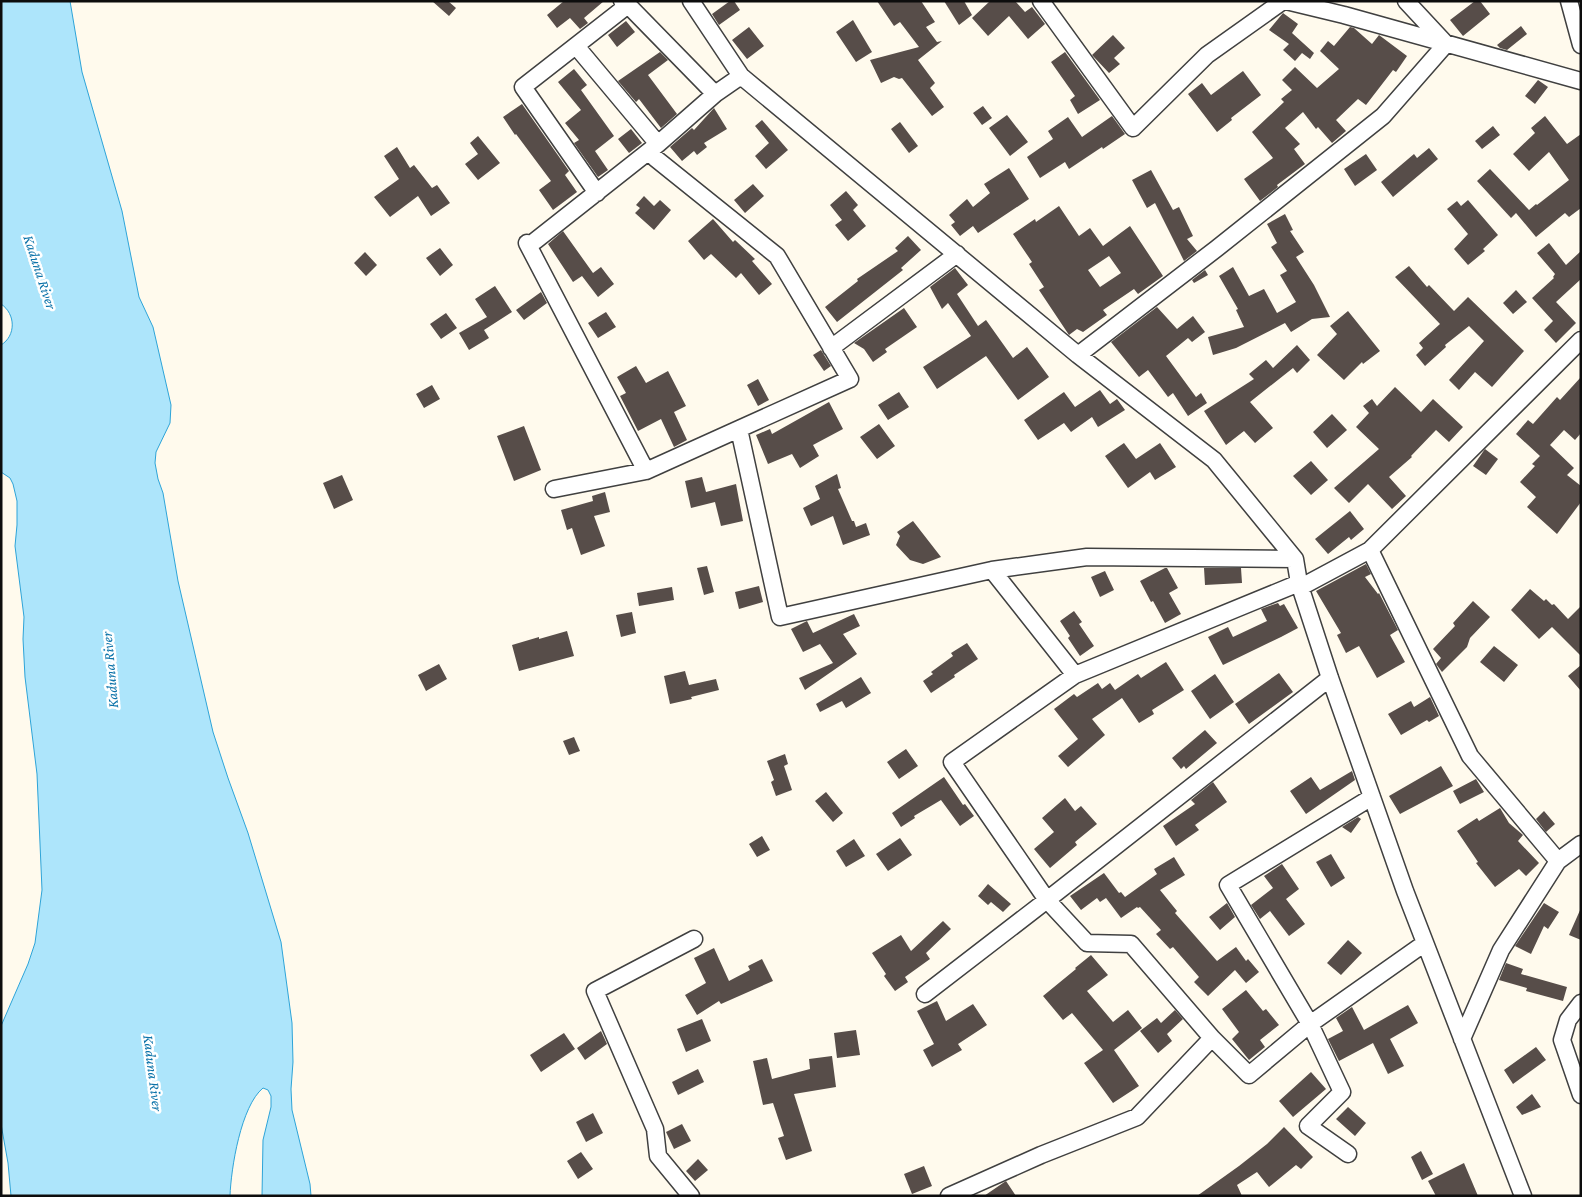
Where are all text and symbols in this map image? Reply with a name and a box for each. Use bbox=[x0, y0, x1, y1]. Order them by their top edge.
water label: Kaduna River bbox=[21, 233, 60, 312]
water label: Kaduna River bbox=[99, 630, 121, 709]
water label: Kaduna River bbox=[140, 1034, 166, 1113]

